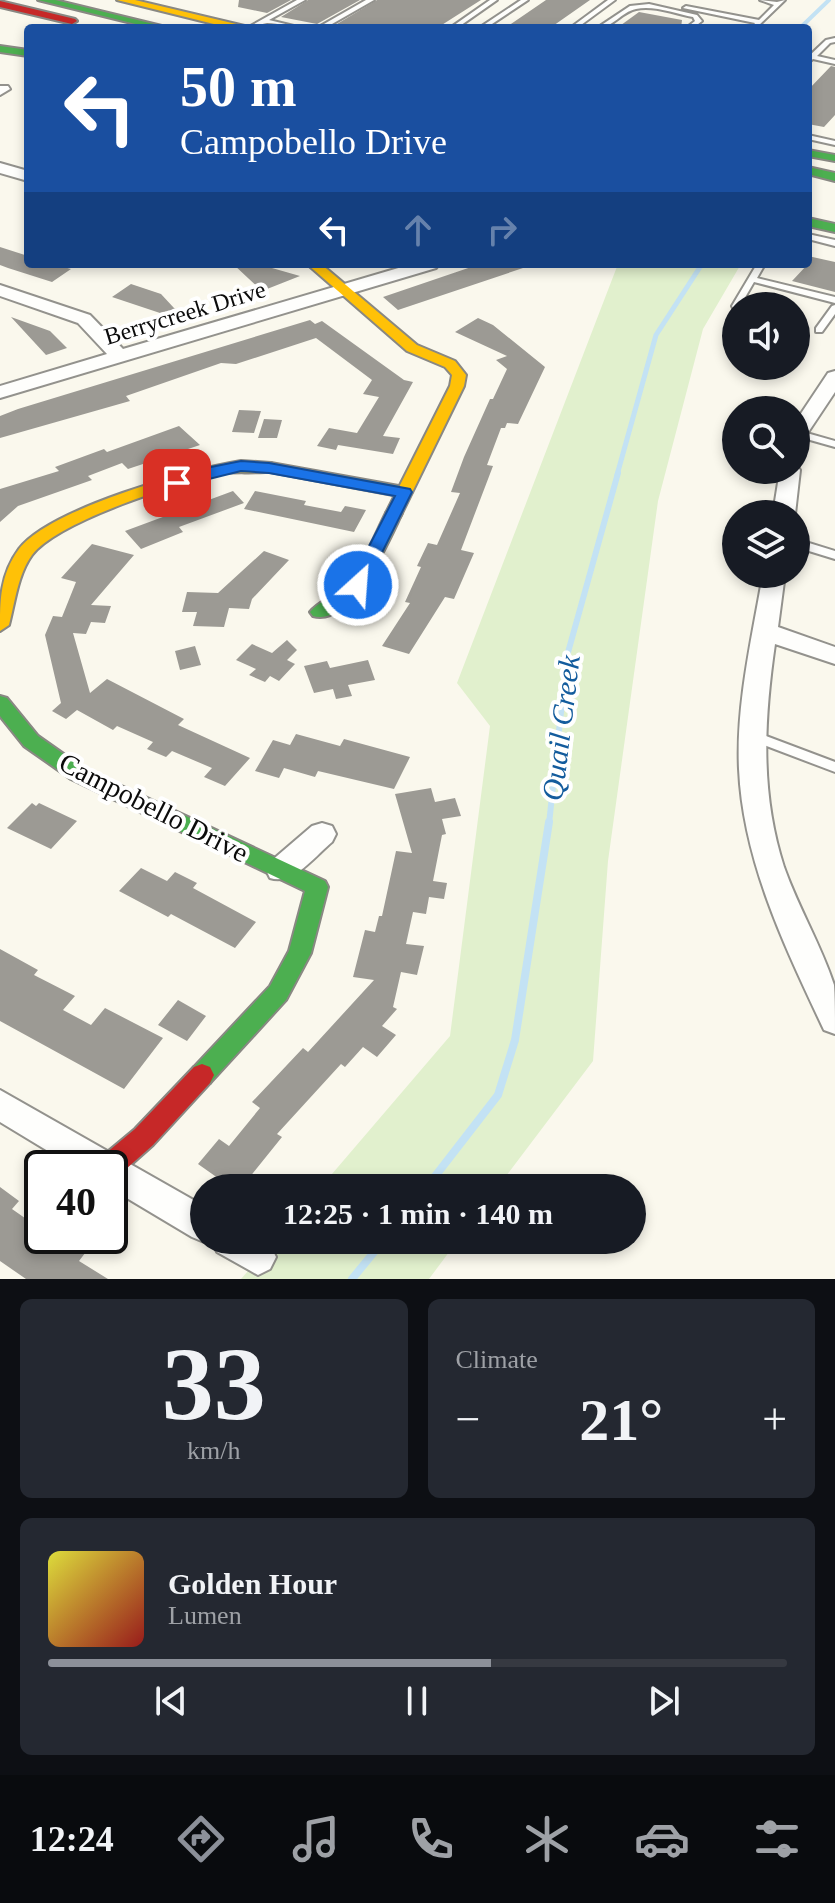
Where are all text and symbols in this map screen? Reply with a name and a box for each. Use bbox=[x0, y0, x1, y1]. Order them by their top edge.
icon: left bbox=[48, 56, 152, 160]
text: 50 m bbox=[180, 56, 297, 118]
text: Campobello Drive bbox=[180, 122, 447, 162]
icon: left bbox=[312, 208, 356, 252]
icon: ahead bbox=[396, 208, 440, 252]
icon: right bbox=[480, 208, 524, 252]
street label: Berrycreek Drive bbox=[101, 276, 269, 350]
map controls bbox=[722, 292, 810, 588]
button: sound bbox=[722, 292, 810, 380]
button: search bbox=[722, 396, 810, 484]
pin bbox=[143, 449, 211, 517]
icon: arrive bbox=[155, 461, 199, 505]
button: layers bbox=[722, 500, 810, 588]
position arrow bbox=[316, 543, 400, 627]
water label: Quail Creek bbox=[535, 653, 586, 803]
street label: Campobello Drive bbox=[54, 747, 253, 868]
speed limit sign: 40 bbox=[24, 1150, 128, 1254]
text: 12:25 · 1 min · 140 m bbox=[283, 1197, 553, 1230]
text: 33 bbox=[162, 1326, 266, 1441]
text: Climate bbox=[456, 1345, 538, 1374]
text: 21° bbox=[579, 1387, 663, 1453]
text: − bbox=[456, 1395, 480, 1444]
text: + bbox=[762, 1395, 787, 1444]
text: km/h bbox=[187, 1436, 240, 1465]
text: Golden Hour bbox=[168, 1567, 337, 1600]
text: Lumen bbox=[168, 1601, 242, 1630]
icon: previous bbox=[149, 1679, 193, 1723]
icon: pause bbox=[395, 1679, 439, 1723]
icon: next bbox=[642, 1679, 686, 1723]
icon: directions bbox=[173, 1811, 229, 1867]
icon: music bbox=[288, 1811, 344, 1867]
icon: phone bbox=[403, 1811, 459, 1867]
icon: climate bbox=[519, 1811, 575, 1867]
icon: car bbox=[634, 1811, 690, 1867]
icon: filters bbox=[749, 1811, 805, 1867]
text: 12:24 bbox=[30, 1819, 114, 1859]

